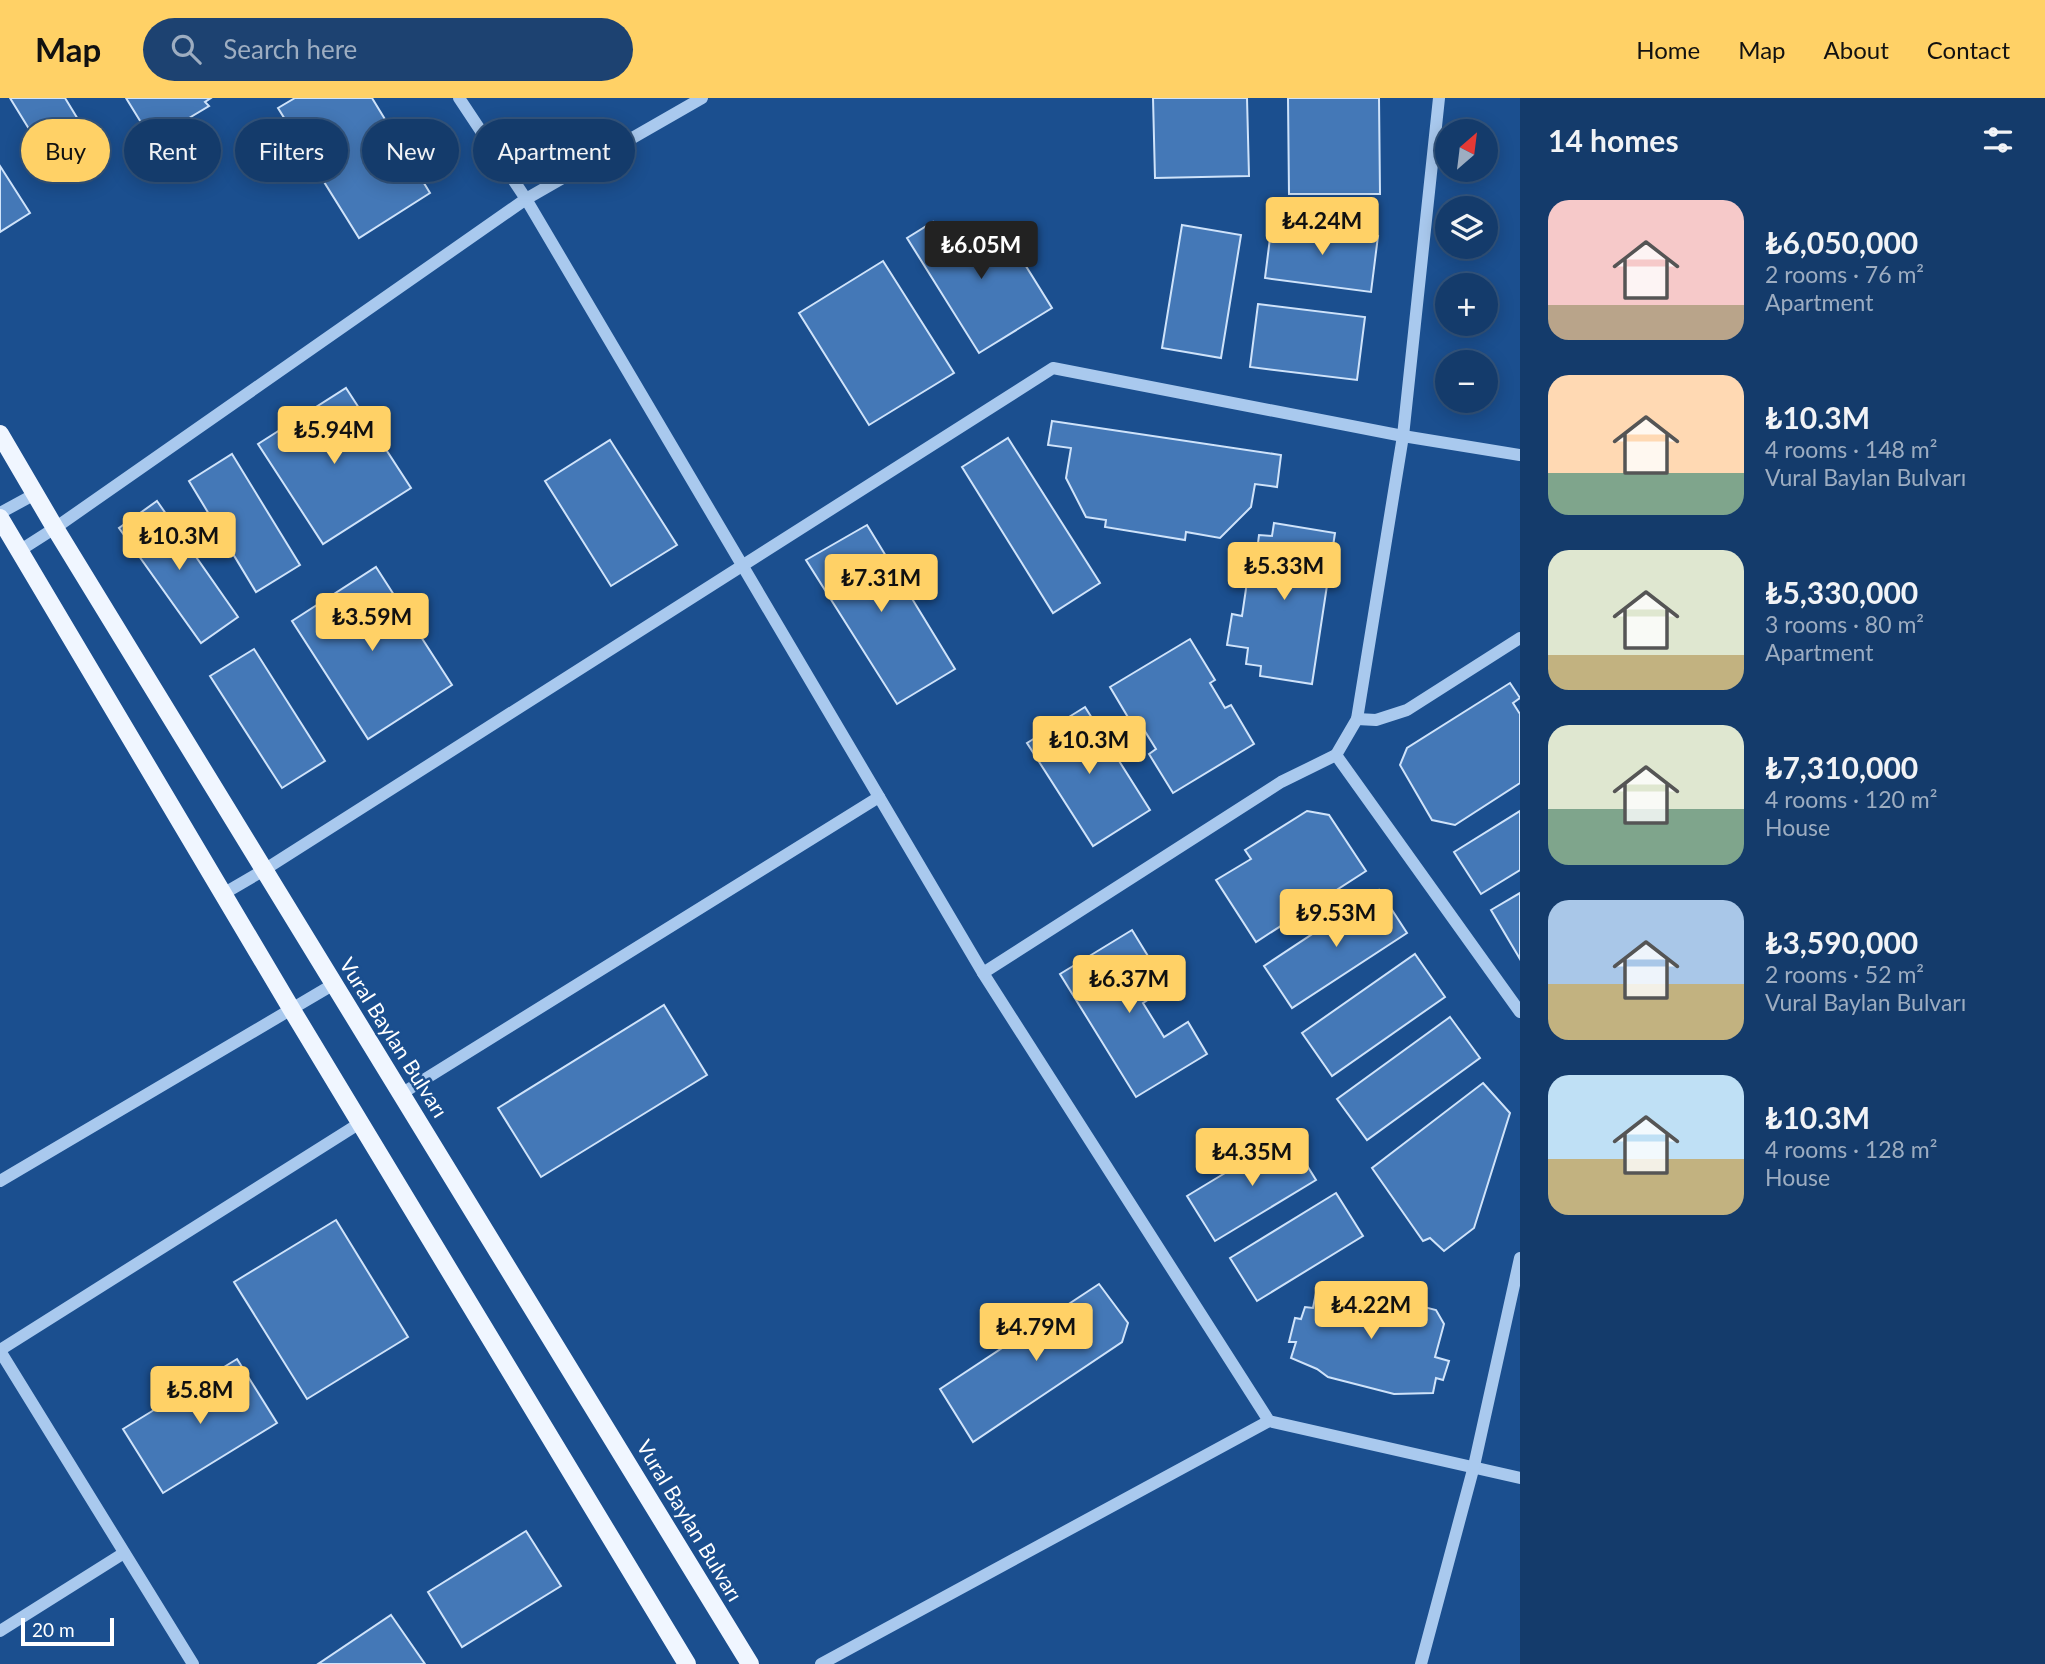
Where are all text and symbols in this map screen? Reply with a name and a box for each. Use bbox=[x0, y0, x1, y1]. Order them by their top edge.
search box bbox=[143, 18, 633, 81]
text: Map bbox=[35, 29, 101, 69]
icon: search bbox=[167, 30, 205, 68]
text: Search here bbox=[223, 33, 357, 65]
text: Home bbox=[1636, 35, 1700, 64]
text: Map bbox=[1738, 35, 1786, 64]
text: About bbox=[1824, 35, 1889, 64]
text: Contact bbox=[1927, 35, 2010, 64]
chip: Buy bbox=[21, 119, 110, 182]
chip: Rent bbox=[124, 119, 221, 182]
chip: Filters bbox=[235, 119, 348, 182]
chip: New bbox=[362, 119, 459, 182]
chip: Apartment bbox=[473, 119, 635, 182]
north arrow bbox=[1435, 119, 1498, 182]
map controls bbox=[1435, 119, 1498, 413]
icon: filters bbox=[1979, 121, 2017, 159]
text: 14 homes bbox=[1548, 122, 1679, 158]
button: layers bbox=[1435, 196, 1498, 259]
pin: ₺4.24M bbox=[1265, 198, 1379, 257]
text: ₺4.24M bbox=[1282, 206, 1362, 234]
pin: ₺6.05M bbox=[924, 222, 1038, 281]
text: ₺6,050,000 bbox=[1765, 224, 1918, 260]
icon: home bbox=[1604, 228, 1688, 312]
text: ₺6.05M bbox=[941, 230, 1021, 258]
text: 2 rooms · 76 m² bbox=[1765, 260, 1924, 288]
button: + bbox=[1435, 273, 1498, 336]
text: Apartment bbox=[1765, 288, 1873, 316]
button: − bbox=[1435, 350, 1498, 413]
text: ₺10.3M bbox=[1765, 399, 1870, 435]
icon: home bbox=[1604, 403, 1688, 487]
pin: ₺5.94M bbox=[277, 406, 391, 466]
text: ₺5.94M bbox=[294, 415, 374, 443]
text: 4 rooms · 148 m² bbox=[1765, 435, 1937, 463]
text: Vural Baylan Bulvarı bbox=[1765, 463, 1966, 491]
pin: ₺10.3M bbox=[122, 512, 236, 572]
text: ₺10.3M bbox=[139, 521, 219, 549]
pin: ₺5.33M bbox=[1227, 542, 1341, 602]
text: ₺5.33M bbox=[1244, 551, 1324, 579]
pin: ₺7.31M bbox=[824, 554, 938, 614]
text: ₺7.31M bbox=[841, 563, 921, 591]
text: ₺5,330,000 bbox=[1765, 574, 1918, 610]
icon: home bbox=[1604, 578, 1688, 662]
pin: ₺3.59M bbox=[315, 594, 429, 653]
text: ₺3.59M bbox=[332, 602, 412, 630]
text: 3 rooms · 80 m² bbox=[1765, 610, 1924, 638]
text: Apartment bbox=[1765, 638, 1873, 666]
pin: ₺10.3M bbox=[1032, 716, 1146, 776]
text: ₺10.3M bbox=[1049, 725, 1129, 753]
text: ₺7,310,000 bbox=[1765, 749, 1918, 785]
icon: home bbox=[1604, 753, 1688, 837]
text: 4 rooms · 120 m² bbox=[1765, 785, 1937, 813]
text: House bbox=[1765, 813, 1830, 841]
pin: ₺9.53M bbox=[1279, 890, 1393, 949]
text: ₺9.53M bbox=[1296, 898, 1376, 926]
text: ₺3,590,000 bbox=[1765, 924, 1918, 960]
icon: home bbox=[1604, 928, 1688, 1012]
street label: Vural Baylan Bulvarı bbox=[335, 953, 454, 1122]
pin: ₺6.37M bbox=[1072, 956, 1186, 1015]
text: 2 rooms · 52 m² bbox=[1765, 960, 1924, 988]
text: ₺6.37M bbox=[1089, 964, 1169, 992]
text: Vural Baylan Bulvarı bbox=[1765, 988, 1966, 1016]
text: ₺10.3M bbox=[1765, 1099, 1870, 1135]
icon: home bbox=[1604, 1103, 1688, 1187]
pin: ₺4.35M bbox=[1195, 1128, 1309, 1188]
text: 4 rooms · 128 m² bbox=[1765, 1135, 1937, 1163]
text: ₺4.35M bbox=[1212, 1137, 1292, 1165]
text: House bbox=[1765, 1163, 1830, 1191]
pin: ₺4.22M bbox=[1314, 1282, 1428, 1341]
text: ₺4.22M bbox=[1331, 1290, 1411, 1318]
pin: ₺4.79M bbox=[979, 1304, 1093, 1363]
text: ₺4.79M bbox=[996, 1312, 1076, 1340]
pin: ₺5.8M bbox=[151, 1366, 249, 1426]
text: ₺5.8M bbox=[166, 1375, 234, 1403]
street label: Vural Baylan Bulvarı bbox=[632, 1435, 748, 1605]
scale bar bbox=[21, 1615, 114, 1647]
text: 20 m bbox=[32, 1618, 75, 1641]

